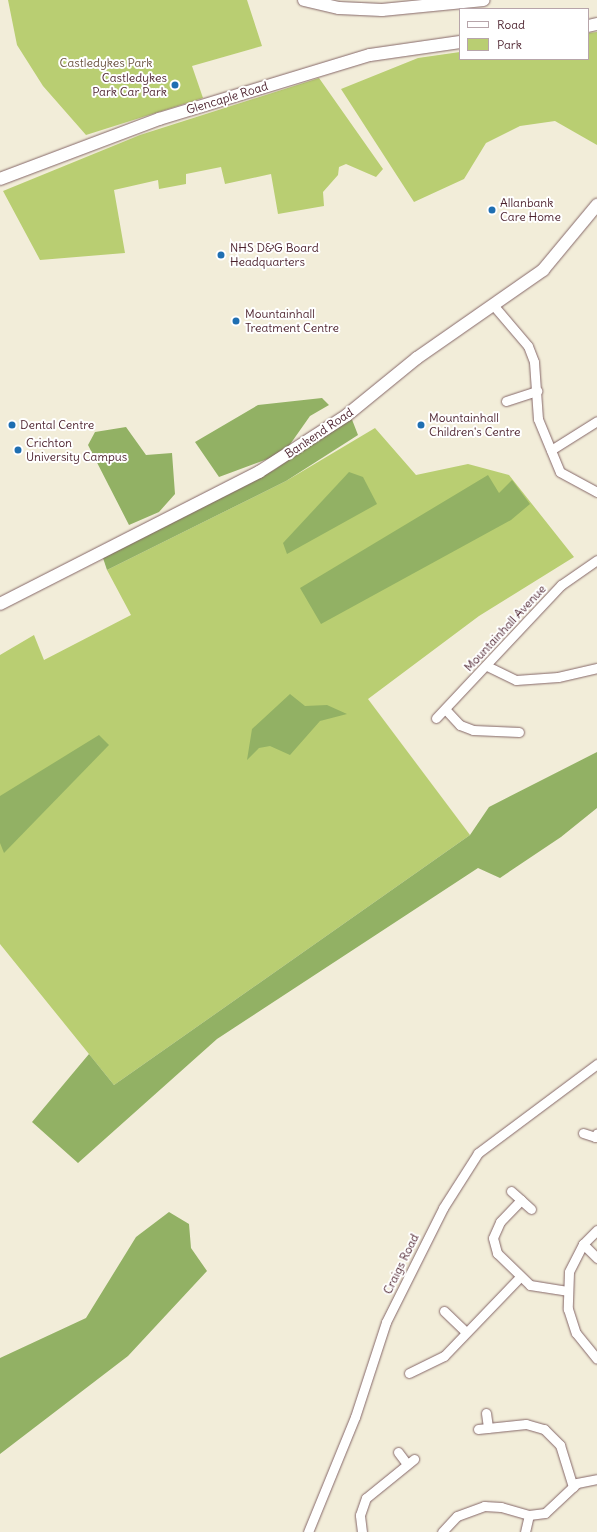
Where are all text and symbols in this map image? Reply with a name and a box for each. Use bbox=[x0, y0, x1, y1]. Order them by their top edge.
legend bbox=[459, 8, 589, 60]
text: Road bbox=[497, 17, 525, 32]
text: Park bbox=[497, 37, 522, 52]
park label: Castledykes Park bbox=[60, 56, 152, 70]
place label: Castledykes Park Car Park bbox=[92, 71, 167, 99]
street label: Glencaple Road bbox=[184, 79, 270, 117]
marker: Castledykes Park Car Park bbox=[170, 80, 180, 90]
place label: Allanbank Care Home bbox=[500, 196, 561, 224]
marker: Allanbank Care Home bbox=[487, 205, 497, 215]
place label: NHS D&G Board Headquarters bbox=[230, 241, 319, 269]
marker: NHS D&G Board Headquarters bbox=[215, 249, 227, 261]
place label: Mountainhall Treatment Centre bbox=[245, 307, 339, 335]
marker: Mountainhall Treatment Centre bbox=[230, 315, 242, 327]
street label: Bankend Road bbox=[282, 405, 356, 461]
place label: Mountainhall Children's Centre bbox=[429, 411, 521, 439]
place label: Dental Centre bbox=[20, 418, 94, 432]
marker: Dental Centre bbox=[7, 420, 17, 430]
marker: Mountainhall Children's Centre bbox=[416, 420, 426, 430]
place label: Crichton University Campus bbox=[26, 436, 127, 464]
marker: Crichton University Campus bbox=[13, 445, 23, 455]
street label: Mountainhall Avenue bbox=[461, 582, 549, 674]
street label: Craigs Road bbox=[380, 1232, 422, 1296]

